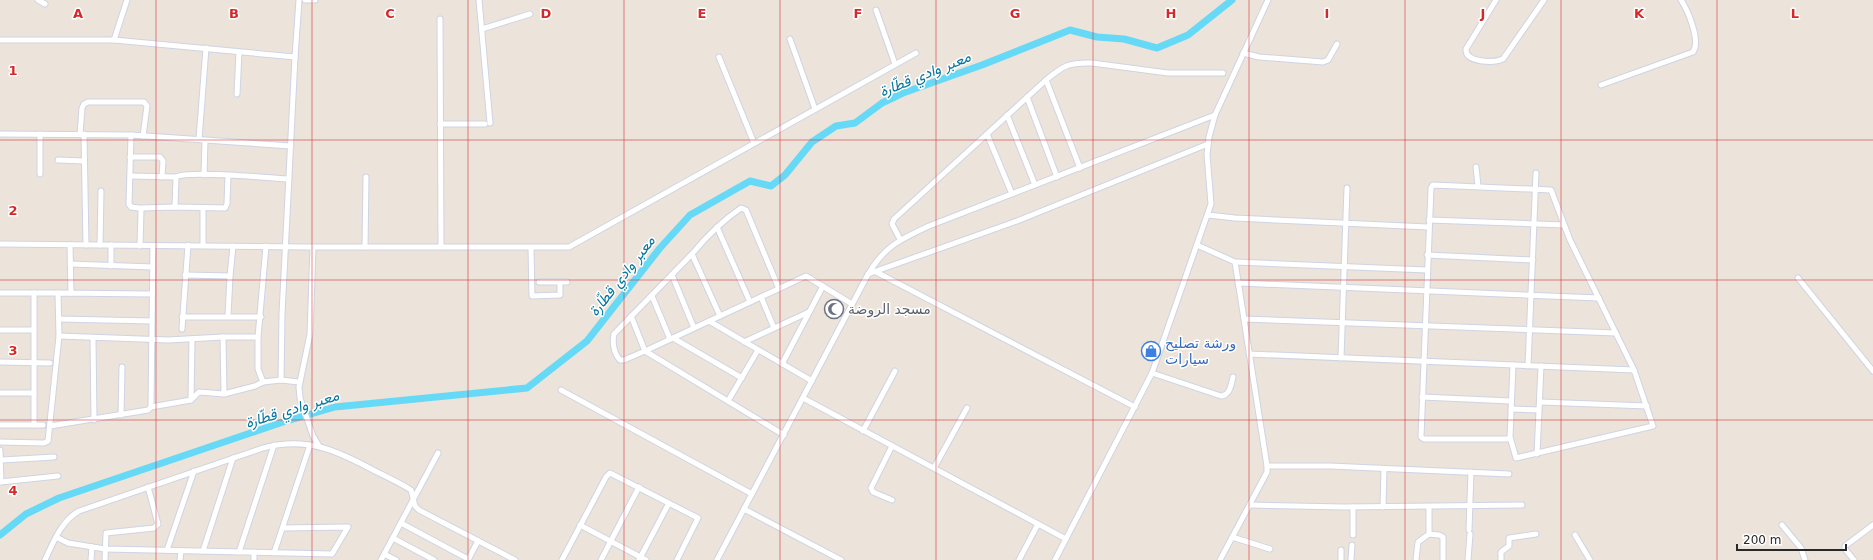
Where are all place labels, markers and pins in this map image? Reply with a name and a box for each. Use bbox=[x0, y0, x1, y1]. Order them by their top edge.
mosque icon: مسجد الروضة bbox=[823, 298, 845, 320]
place label: مسجد الروضة bbox=[848, 301, 931, 318]
place label: ورشة تصليح سيارات bbox=[1165, 335, 1236, 368]
shop icon: ورشة تصليح سيارات bbox=[1140, 340, 1162, 362]

